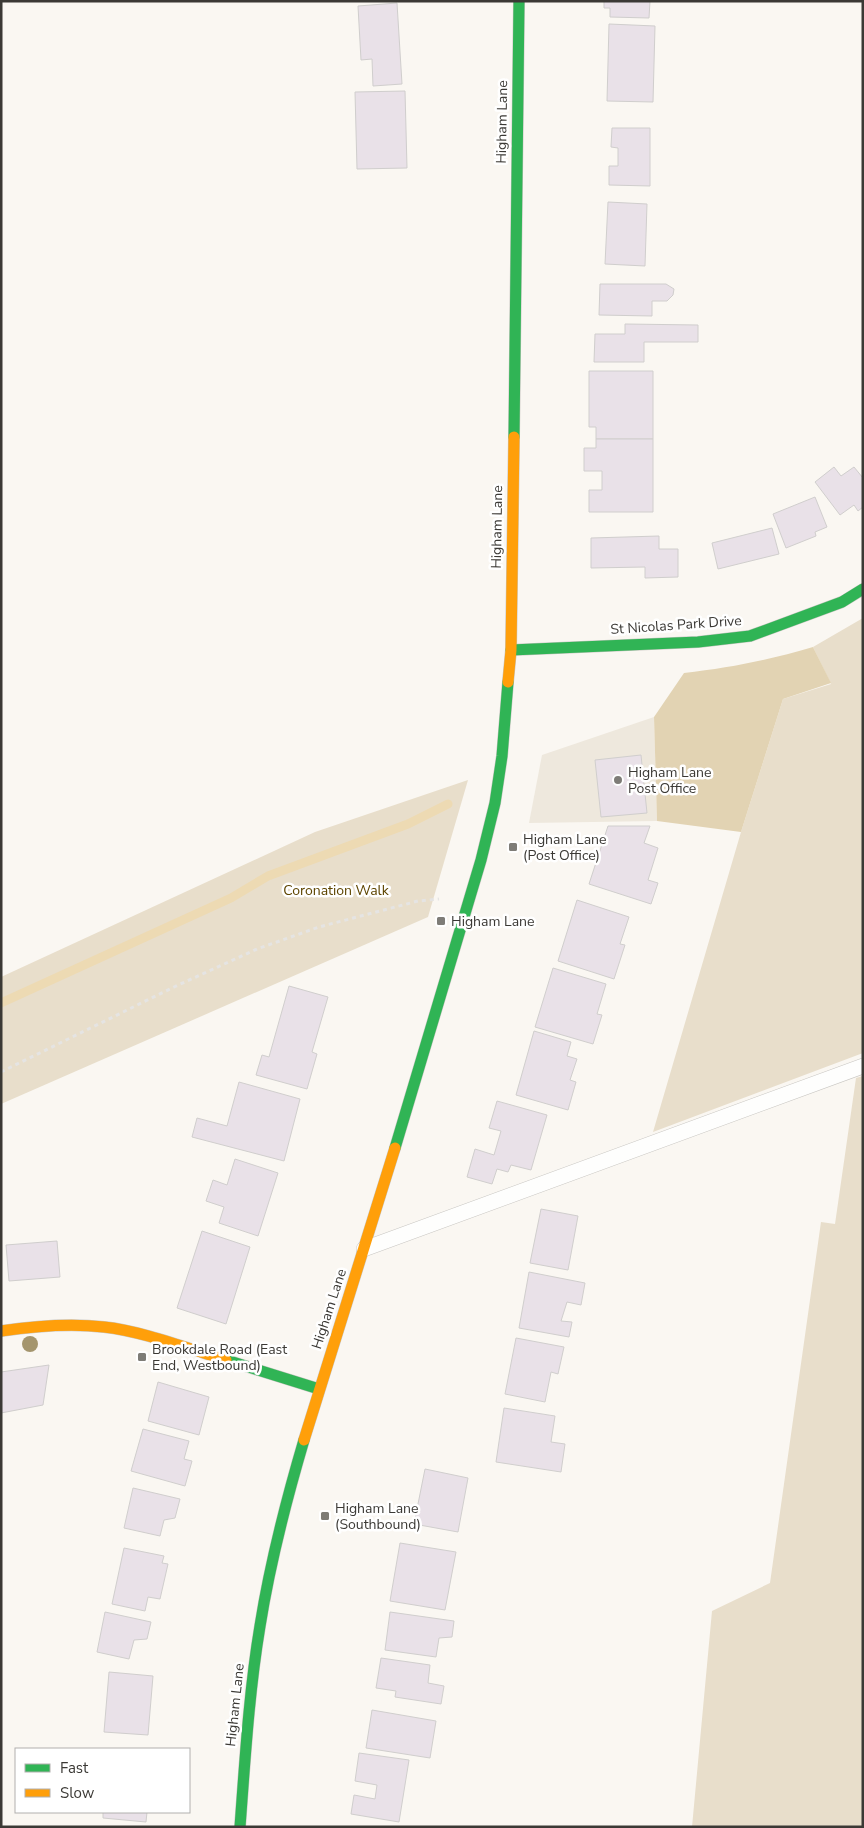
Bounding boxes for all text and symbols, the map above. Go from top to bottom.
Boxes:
street label: Higham Lane [492,80,512,164]
street label: Higham Lane [487,485,507,569]
street label: St Nicolas Park Drive [610,611,742,639]
place label: Higham Lane Post Office [628,763,711,798]
marker: Higham Lane Post Office [612,774,624,786]
place label: Higham Lane (Post Office) [523,830,606,865]
marker: Higham Lane (Post Office) [507,841,519,853]
park label: Coronation Walk [283,881,390,900]
place label: Higham Lane [451,912,534,931]
marker: Higham Lane [435,915,447,927]
street label: Higham Lane [307,1266,351,1352]
place label: Brookdale Road (East End, Westbound) [152,1340,287,1375]
marker: Brookdale Road (East End, Westbound) [136,1351,148,1363]
place label: Higham Lane (Southbound) [335,1499,421,1534]
marker: Higham Lane (Southbound) [319,1510,331,1522]
street label: Higham Lane [221,1662,249,1748]
legend [15,1748,190,1813]
text: Fast [60,1758,89,1778]
text: Slow [60,1783,95,1803]

